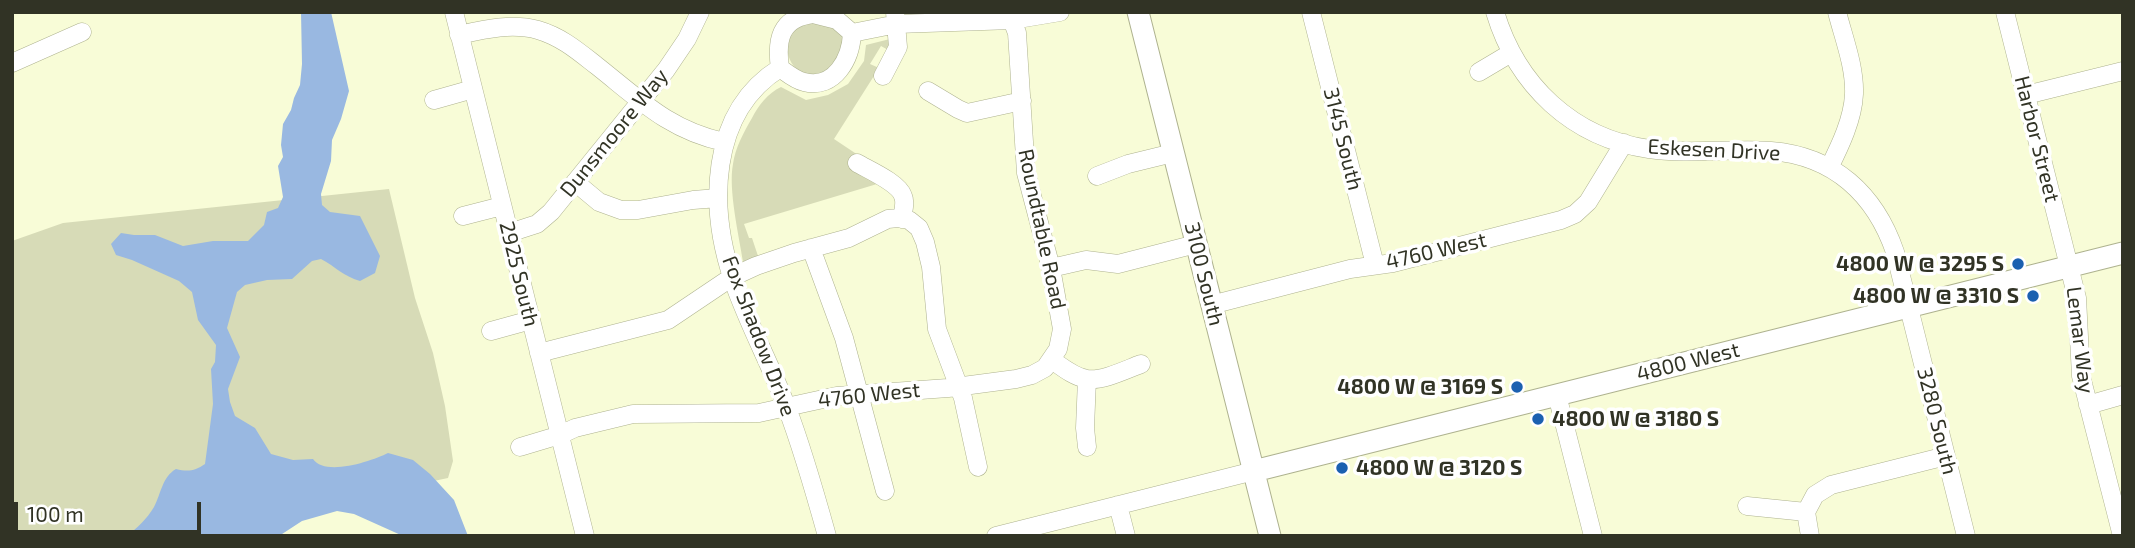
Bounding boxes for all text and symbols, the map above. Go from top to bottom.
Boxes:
street label: Dunsmoore Way [555,64,673,202]
street label: Harbor Street [2009,73,2065,205]
street label: 3145 South [1318,85,1368,193]
street label: Eskesen Drive [1647,134,1781,166]
street label: Roundtable Road [1013,147,1071,311]
street label: 2925 South [494,219,544,329]
street label: 3100 South [1179,220,1229,328]
street label: 4760 West [1383,227,1489,275]
place label: 4800 W @ 3295 S [1836,251,2004,277]
street label: Fox Shadow Drive [717,252,801,420]
marker: 4800 W @ 3295 S [2010,256,2026,272]
place label: 4800 W @ 3310 S [1853,283,2019,309]
street label: Lemar Way [2061,285,2099,395]
marker: 4800 W @ 3310 S [2025,288,2041,304]
street label: 4800 West [1634,337,1742,387]
street label: 3280 South [1912,365,1962,477]
place label: 4800 W @ 3169 S [1337,374,1503,400]
street label: 4760 West [817,377,921,413]
marker: 4800 W @ 3169 S [1509,379,1525,395]
place label: 4800 W @ 3180 S [1552,406,1719,432]
marker: 4800 W @ 3180 S [1530,411,1546,427]
place label: 4800 W @ 3120 S [1356,455,1522,481]
marker: 4800 W @ 3120 S [1334,460,1350,476]
scale bar [18,489,205,532]
text: 100 m [27,501,84,526]

